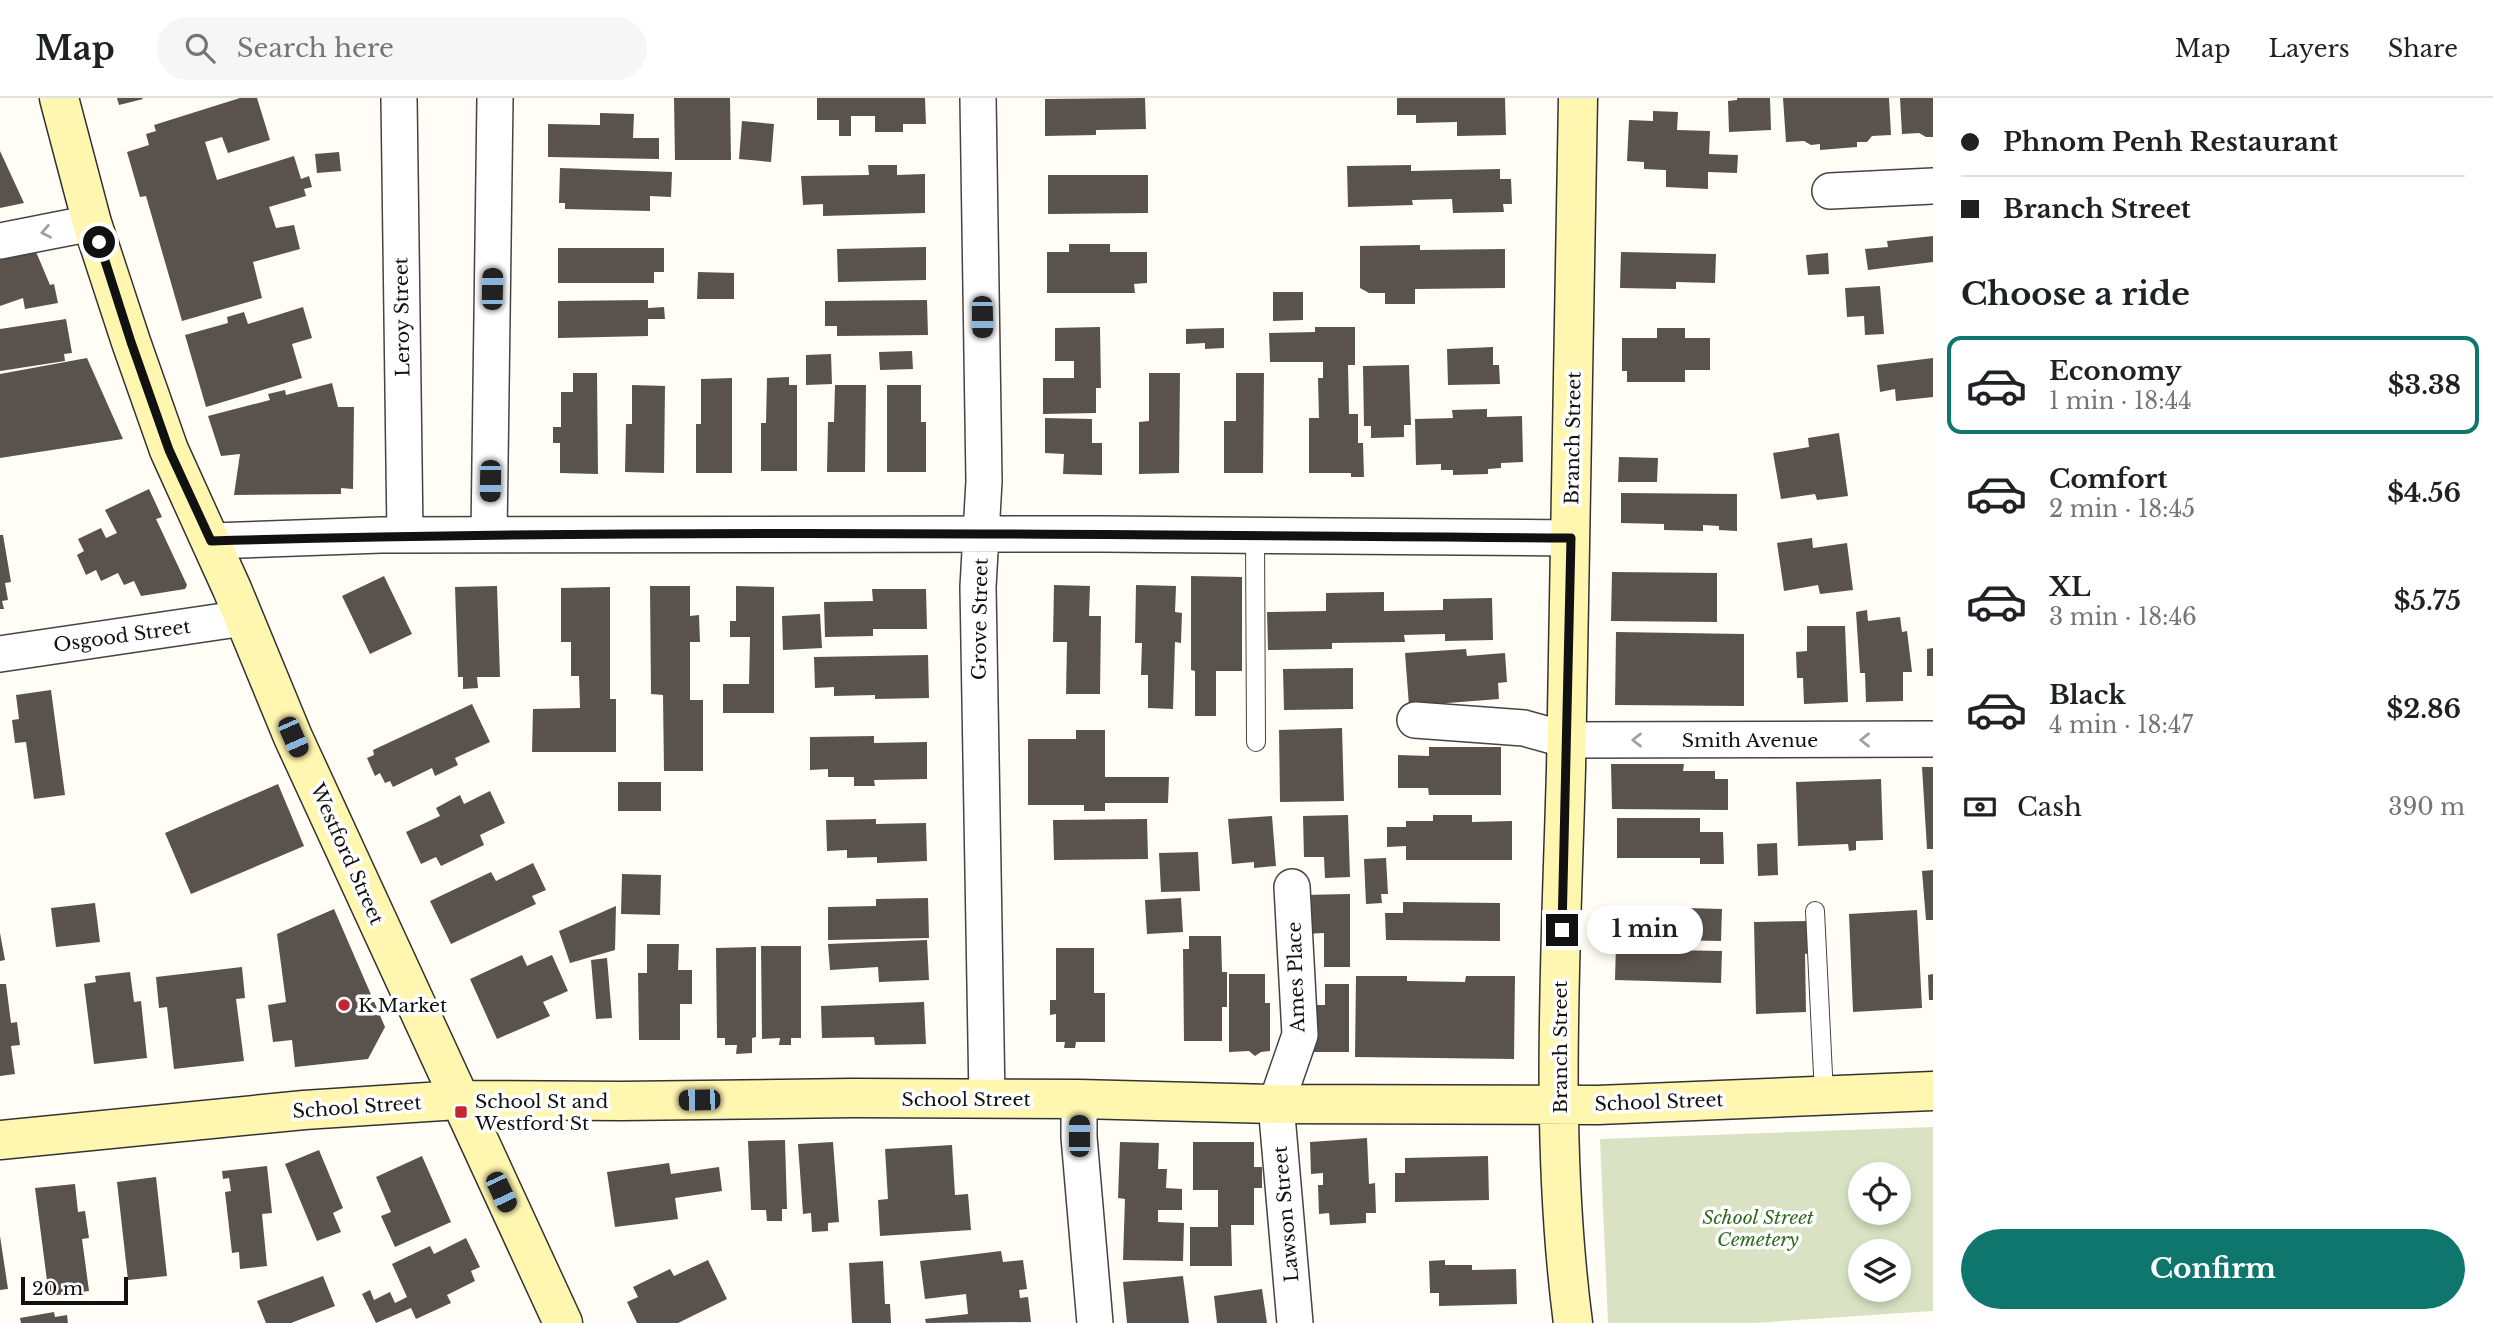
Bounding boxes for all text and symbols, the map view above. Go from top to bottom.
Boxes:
search box [157,17,647,80]
text: Map [35,28,115,69]
icon: search [181,29,219,67]
text: Search here [237,32,394,64]
text: Map [2175,34,2231,63]
text: Layers [2269,34,2350,63]
text: Share [2388,34,2458,63]
text: Phnom Penh Restaurant [2003,126,2338,158]
text: Branch Street [2003,193,2191,225]
one-way arrow [40,224,52,239]
route start [83,226,115,258]
street label: Leroy Street [389,256,415,377]
car [482,268,503,310]
text: Choose a ride [1961,274,2190,314]
car [972,296,993,338]
icon: car [1965,354,2028,417]
text: Economy [2049,355,2182,387]
text: $3.38 [2388,369,2461,401]
street label: Branch Street [1560,370,1586,505]
text: 1 min · 18:44 [2049,387,2192,415]
car [480,460,501,502]
icon: car [1965,462,2028,525]
text: Comfort [2049,463,2167,495]
text: $4.56 [2387,477,2461,509]
text: 2 min · 18:45 [2049,495,2195,523]
street label: Grove Street [967,557,993,680]
icon: car [1965,570,2028,633]
text: XL [2049,571,2091,603]
text: $5.75 [2394,585,2461,617]
text: 3 min · 18:46 [2049,603,2197,631]
street label: Osgood Street [52,615,193,657]
icon: car [1965,678,2028,741]
text: Black [2049,679,2126,711]
text: $2.86 [2387,693,2461,725]
text: 4 min · 18:47 [2049,711,2193,739]
car [275,714,312,760]
street label: Smith Avenue [1682,729,1818,752]
one-way arrow [1632,732,1642,748]
one-way arrow [1859,732,1870,748]
street label: Westford Street [305,779,389,929]
icon: cash [1961,788,1999,826]
text: Cash [2017,791,2082,823]
text: 390 m [2388,793,2465,821]
callout: 1 min [1586,906,1702,954]
route end [1546,914,1578,946]
text: 1 min [1612,915,1678,943]
street label: Ames Place [1283,921,1309,1034]
street label: Branch Street [1549,980,1572,1114]
place label: K Market [358,994,448,1017]
marker: K Market [336,997,352,1013]
street label: School Street [901,1088,1031,1111]
street label: School Street [1594,1088,1725,1116]
car [678,1089,721,1111]
place label: School St and Westford St [474,1090,608,1135]
street label: School Street [292,1091,423,1123]
marker: School St and Westford St [453,1104,469,1120]
car [1069,1115,1090,1157]
street label: Lawson Street [1269,1144,1303,1283]
map controls [1848,1162,1911,1302]
button: locate [1848,1162,1911,1225]
car [483,1169,520,1215]
park label: School Street Cemetery [1702,1206,1814,1251]
button: Confirm [1961,1229,2465,1309]
button: layers [1848,1239,1911,1302]
scale bar [21,1274,128,1306]
text: 20 m [32,1277,83,1300]

